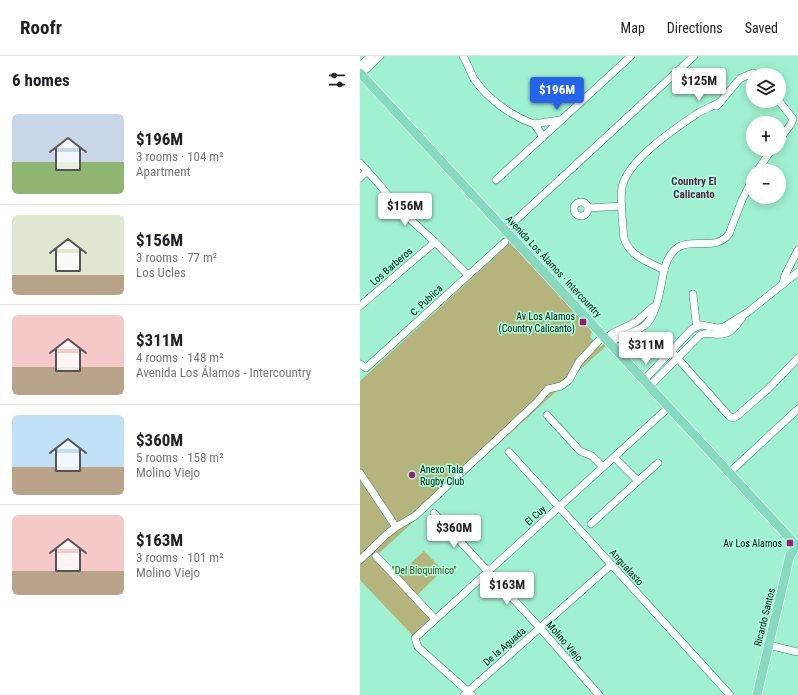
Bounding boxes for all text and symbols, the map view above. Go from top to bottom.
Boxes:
text: Roofr [20,16,62,39]
text: Map [621,20,645,36]
text: Directions [667,20,723,36]
text: Saved [745,20,778,36]
pin: $125M [671,68,727,102]
map controls [746,68,786,204]
button: layers [746,68,786,108]
icon: filters [326,69,348,91]
text: 6 homes [12,70,70,90]
text: $125M [681,73,717,88]
pin: $196M [529,77,585,111]
text: $196M [539,82,575,97]
button: + [746,116,786,156]
text: $196M [136,129,183,149]
icon: home [44,130,92,178]
text: 3 rooms · 104 m² [136,149,223,164]
text: Apartment [136,164,190,179]
button: − [746,164,786,204]
district label: Country El Calicanto [671,175,717,201]
pin: $156M [377,193,433,227]
text: $156M [387,198,423,213]
street label: Avenida Los Álamos - Intercountry [504,213,604,319]
text: $156M [136,230,183,250]
icon: home [44,231,92,279]
street label: Los Barberos [368,245,415,288]
text: 3 rooms · 77 m² [136,250,217,265]
text: Los Ucles [136,265,186,280]
street label: C. Publica [408,283,445,318]
place label: Av Los Alamos (Country Calicanto) [499,311,575,335]
marker: Av Los Alamos (Country Calicanto) [578,317,588,327]
text: $311M [136,330,183,350]
icon: home [44,331,92,379]
pin: $311M [618,332,674,366]
text: $311M [628,337,664,352]
text: 4 rooms · 148 m² [136,350,223,365]
text: Avenida Los Álamos - Intercountry [136,365,311,380]
text: $360M [136,430,183,450]
icon: home [44,431,92,479]
text: 5 rooms · 158 m² [136,450,223,465]
place label: Anexo Tala Rugby Club [420,464,464,487]
text: Molino Viejo [136,465,200,480]
marker: Anexo Tala Rugby Club [407,470,417,480]
street label: El Cuy [523,503,548,528]
pin: $360M [426,515,482,549]
text: $360M [436,520,472,535]
text: $163M [136,530,183,550]
icon: home [44,531,92,579]
place label: Av Los Alamos [723,538,782,549]
marker: Av Los Alamos [785,538,795,548]
street label: Angualasto [608,547,646,588]
text: 3 rooms · 101 m² [136,550,223,565]
text: Molino Viejo [136,565,200,580]
park label: "Del Bioquímico" [391,565,457,576]
pin: $163M [479,572,535,606]
text: $163M [489,577,525,592]
street label: Ricardo Santos [752,587,777,647]
street label: Molino Viejo [544,619,585,663]
street label: De la Aguada [481,625,528,668]

